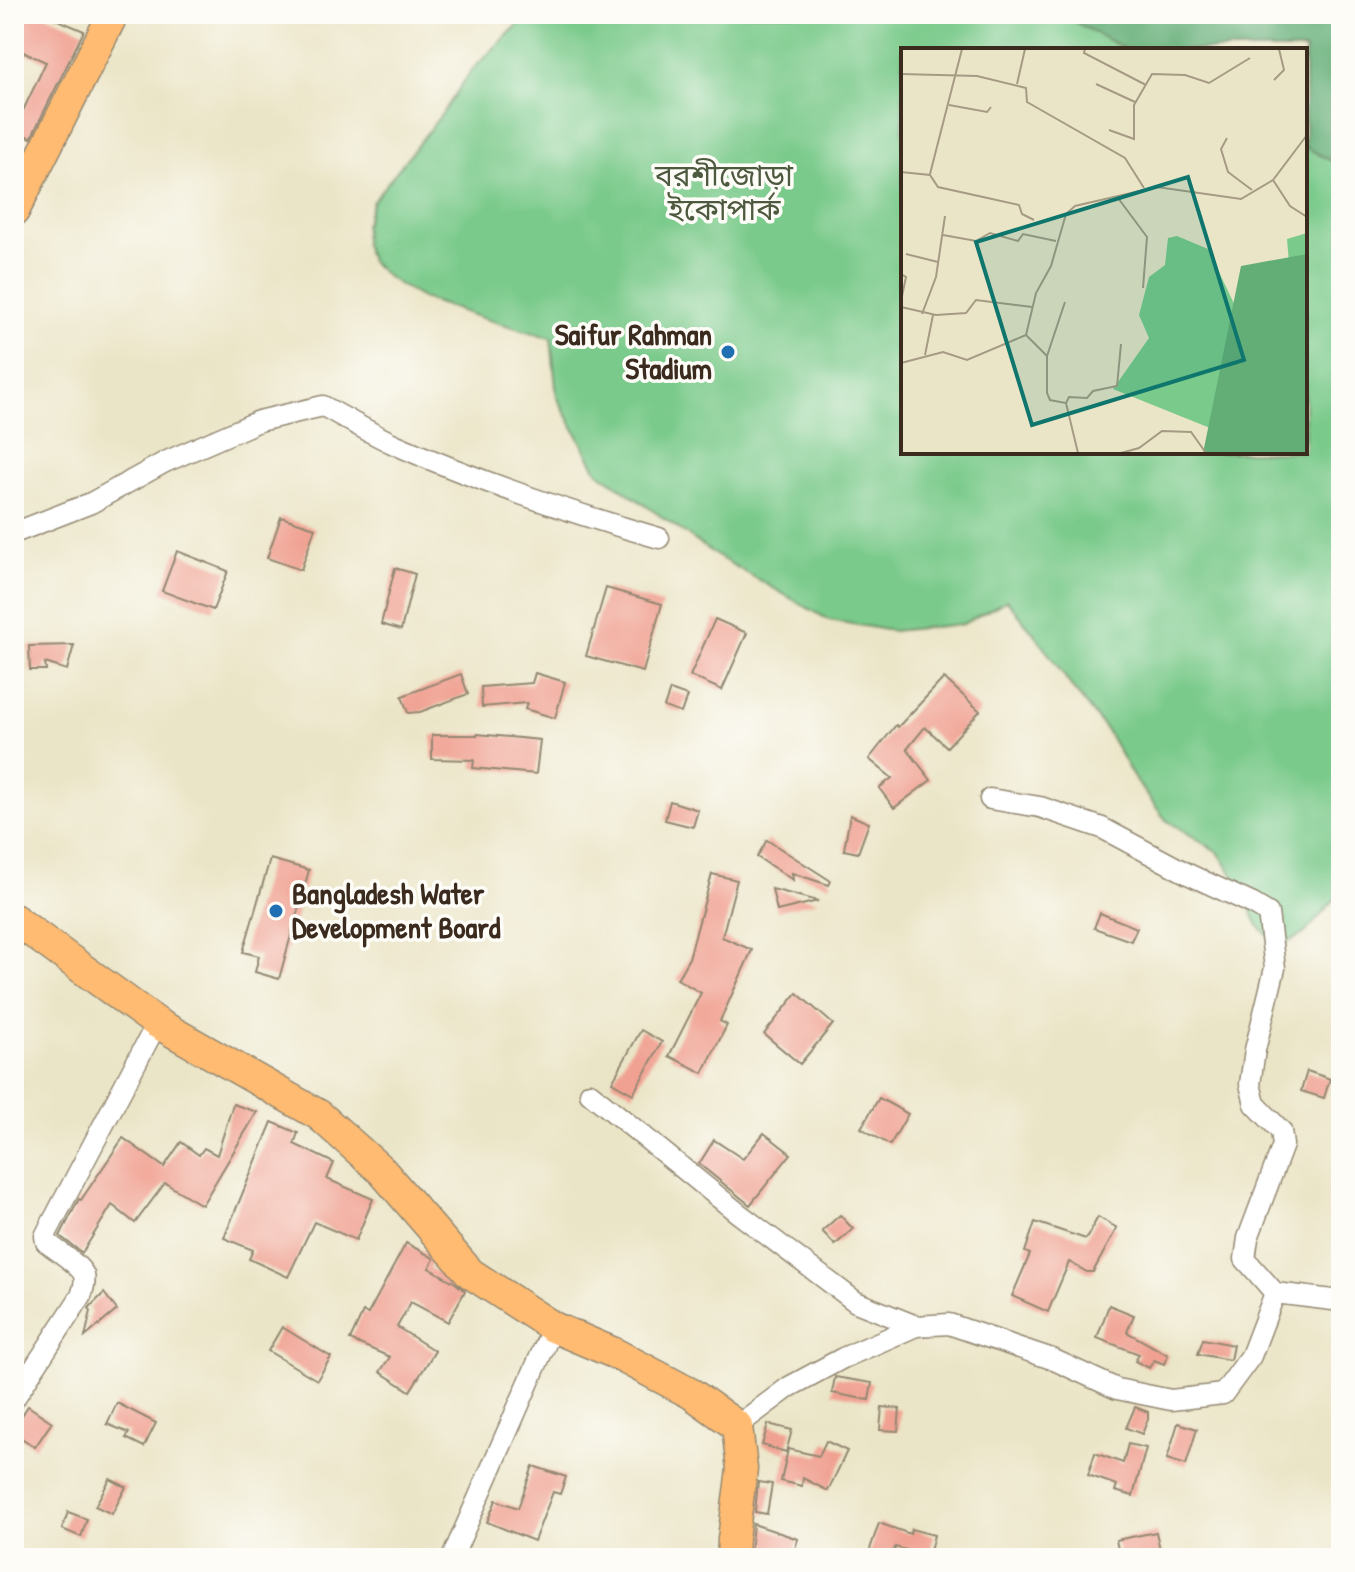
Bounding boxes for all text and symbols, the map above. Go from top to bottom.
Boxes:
inset map [901,48,1307,454]
park label: বরশীজোড়া ইকোপার্ক [654,155,794,229]
place label: Saifur Rahman Stadium [555,314,712,388]
marker: Saifur Rahman Stadium [719,343,737,361]
place label: Bangladesh Water Development Board [292,873,501,948]
marker: Bangladesh Water Development Board [267,902,285,920]

